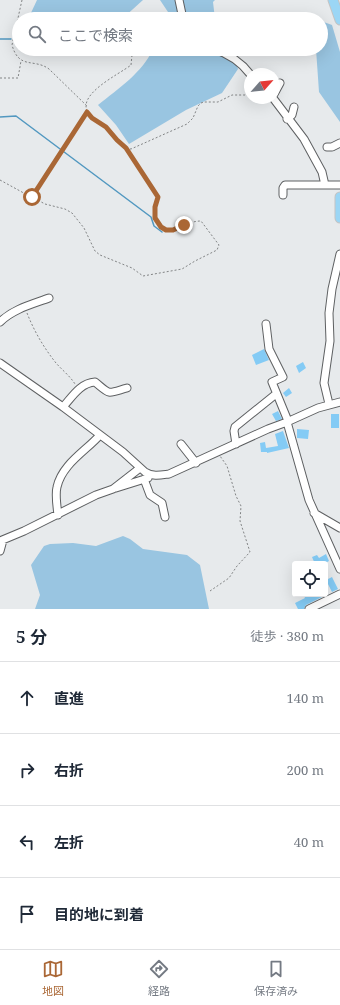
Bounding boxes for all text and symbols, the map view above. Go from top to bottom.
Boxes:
search box [12,12,328,56]
icon: search [26,23,48,45]
text: ここで検索 [58,25,133,45]
north arrow [244,68,280,104]
route start [23,188,41,206]
route end [175,216,193,234]
map controls [292,561,328,597]
button: locate [292,561,328,597]
text: 5 分 [16,625,47,648]
text: 徒歩 · 380 m [251,627,324,645]
icon: ahead [16,687,38,709]
text: 直進 [54,688,84,708]
text: 140 m [287,689,324,707]
icon: right [16,759,38,781]
text: 右折 [54,760,84,780]
text: 200 m [287,761,324,779]
icon: left [16,831,38,853]
text: 左折 [54,832,84,852]
text: 40 m [294,833,324,851]
icon: arrive [16,903,38,925]
text: 目的地に到着 [54,904,144,924]
tab: 地図 [42,958,64,998]
tab: 経路 [148,958,170,998]
tab: 保存済み [254,958,298,998]

